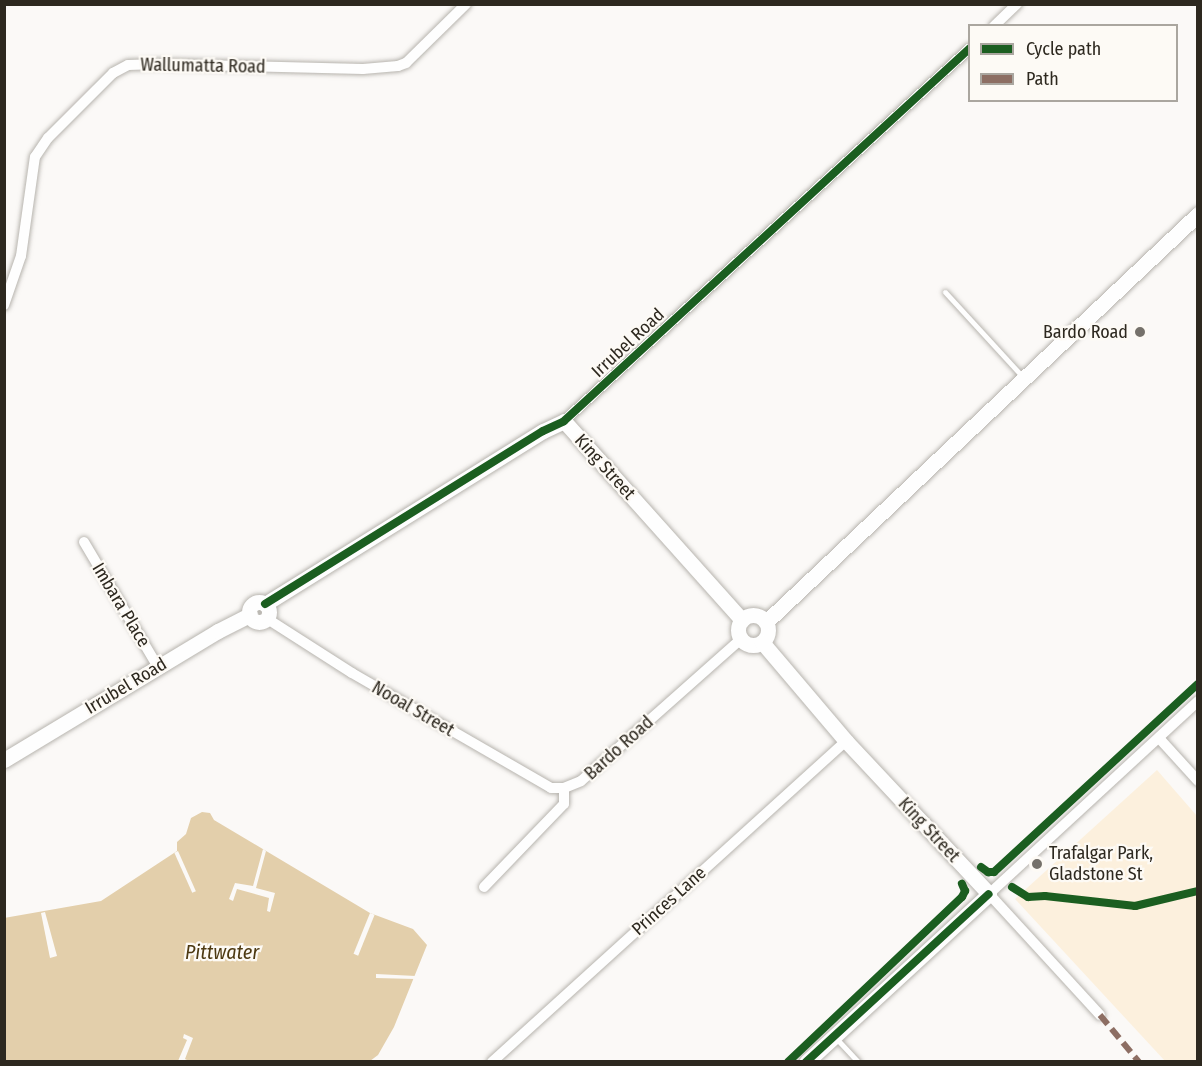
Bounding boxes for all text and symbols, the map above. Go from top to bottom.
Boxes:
legend [968,24,1178,102]
text: Cycle path [1026,38,1101,60]
street label: Wallumatta Road [140,54,266,78]
text: Path [1026,68,1059,90]
street label: Irrubel Road [587,304,669,382]
place label: Bardo Road [1043,321,1128,343]
marker: Bardo Road [1133,325,1147,339]
street label: King Street [570,430,640,504]
street label: Imbara Place [87,559,155,651]
street label: Irrubel Road [81,653,171,719]
street label: Nooal Street [368,677,458,741]
street label: Bardo Road [580,712,658,784]
street label: King Street [894,793,964,867]
place label: Trafalgar Park, Gladstone St [1049,843,1153,886]
marker: Trafalgar Park, Gladstone St [1030,857,1044,871]
street label: Princes Lane [627,862,711,940]
water label: Pittwater [185,940,259,964]

